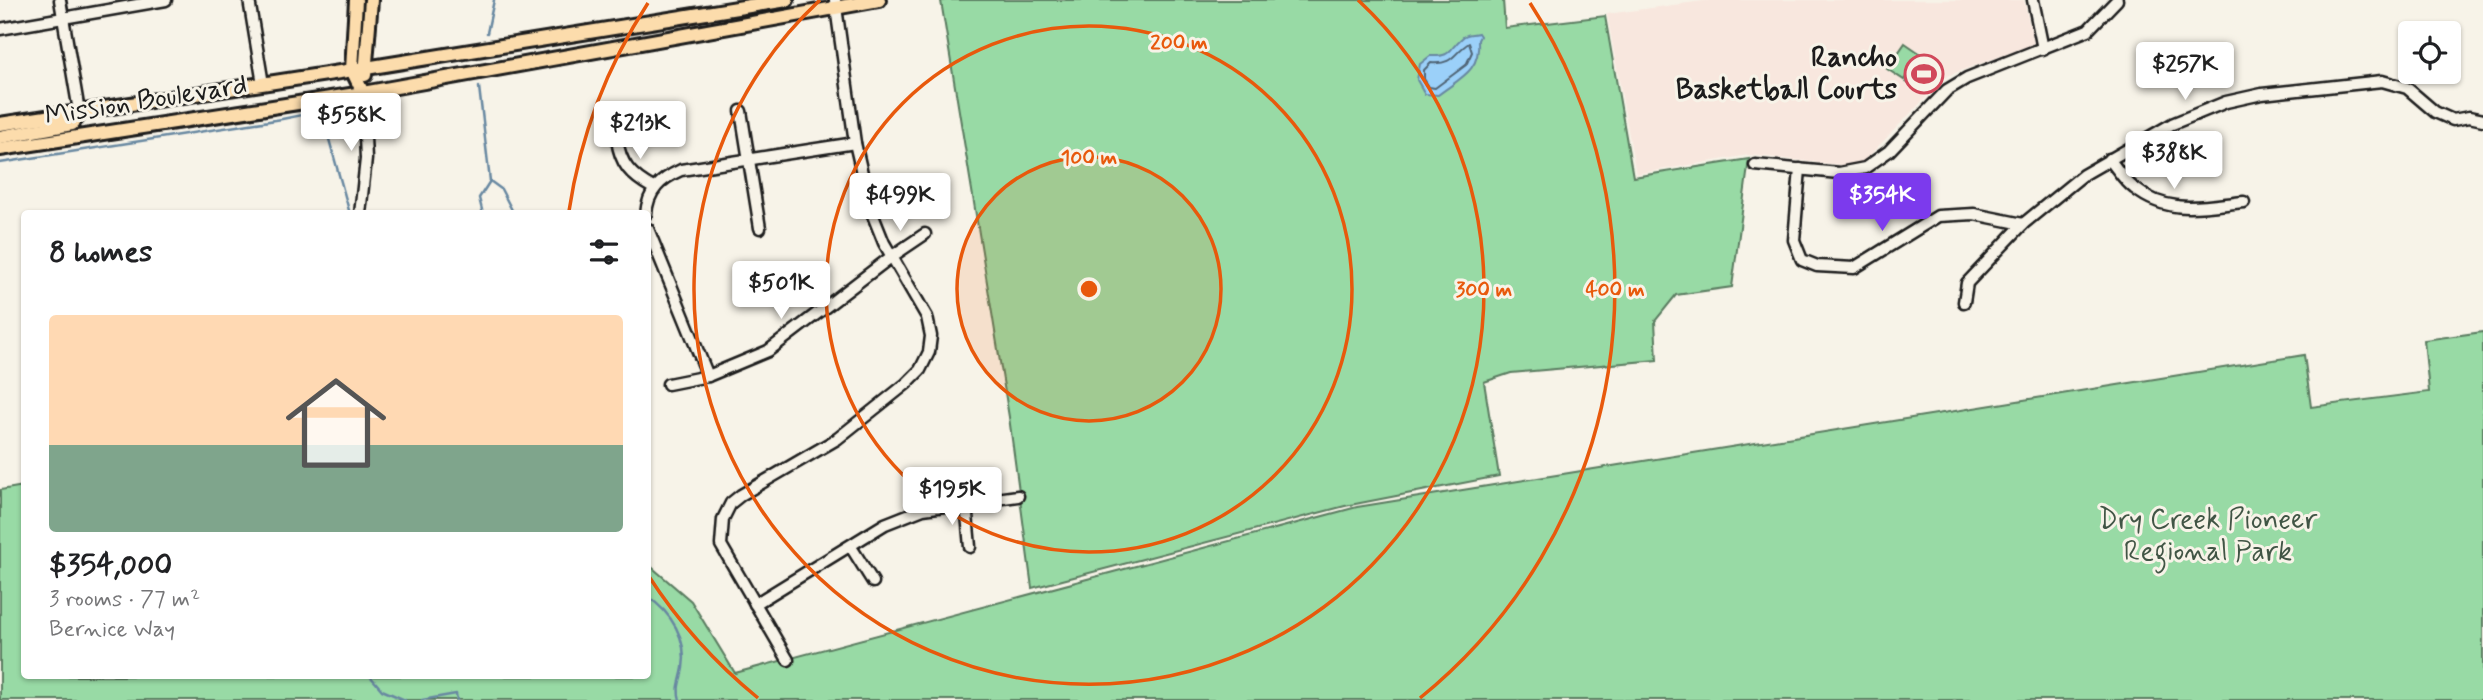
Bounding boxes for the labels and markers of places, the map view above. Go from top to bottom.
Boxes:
place label: Rancho Basketball Courts [1676,40,1897,109]
pin: $257K [2136,42,2234,102]
sports icon: Rancho Basketball Courts [1903,53,1945,95]
pin: $558K [302,94,400,153]
pin: $213K [591,102,689,161]
pin: $388K [2125,132,2223,191]
pin: $499K [851,174,949,233]
pin: $354K [1833,174,1931,233]
pin: $501K [732,262,830,321]
centre of rings [1077,277,1101,301]
pin: $195K [903,468,1001,527]

